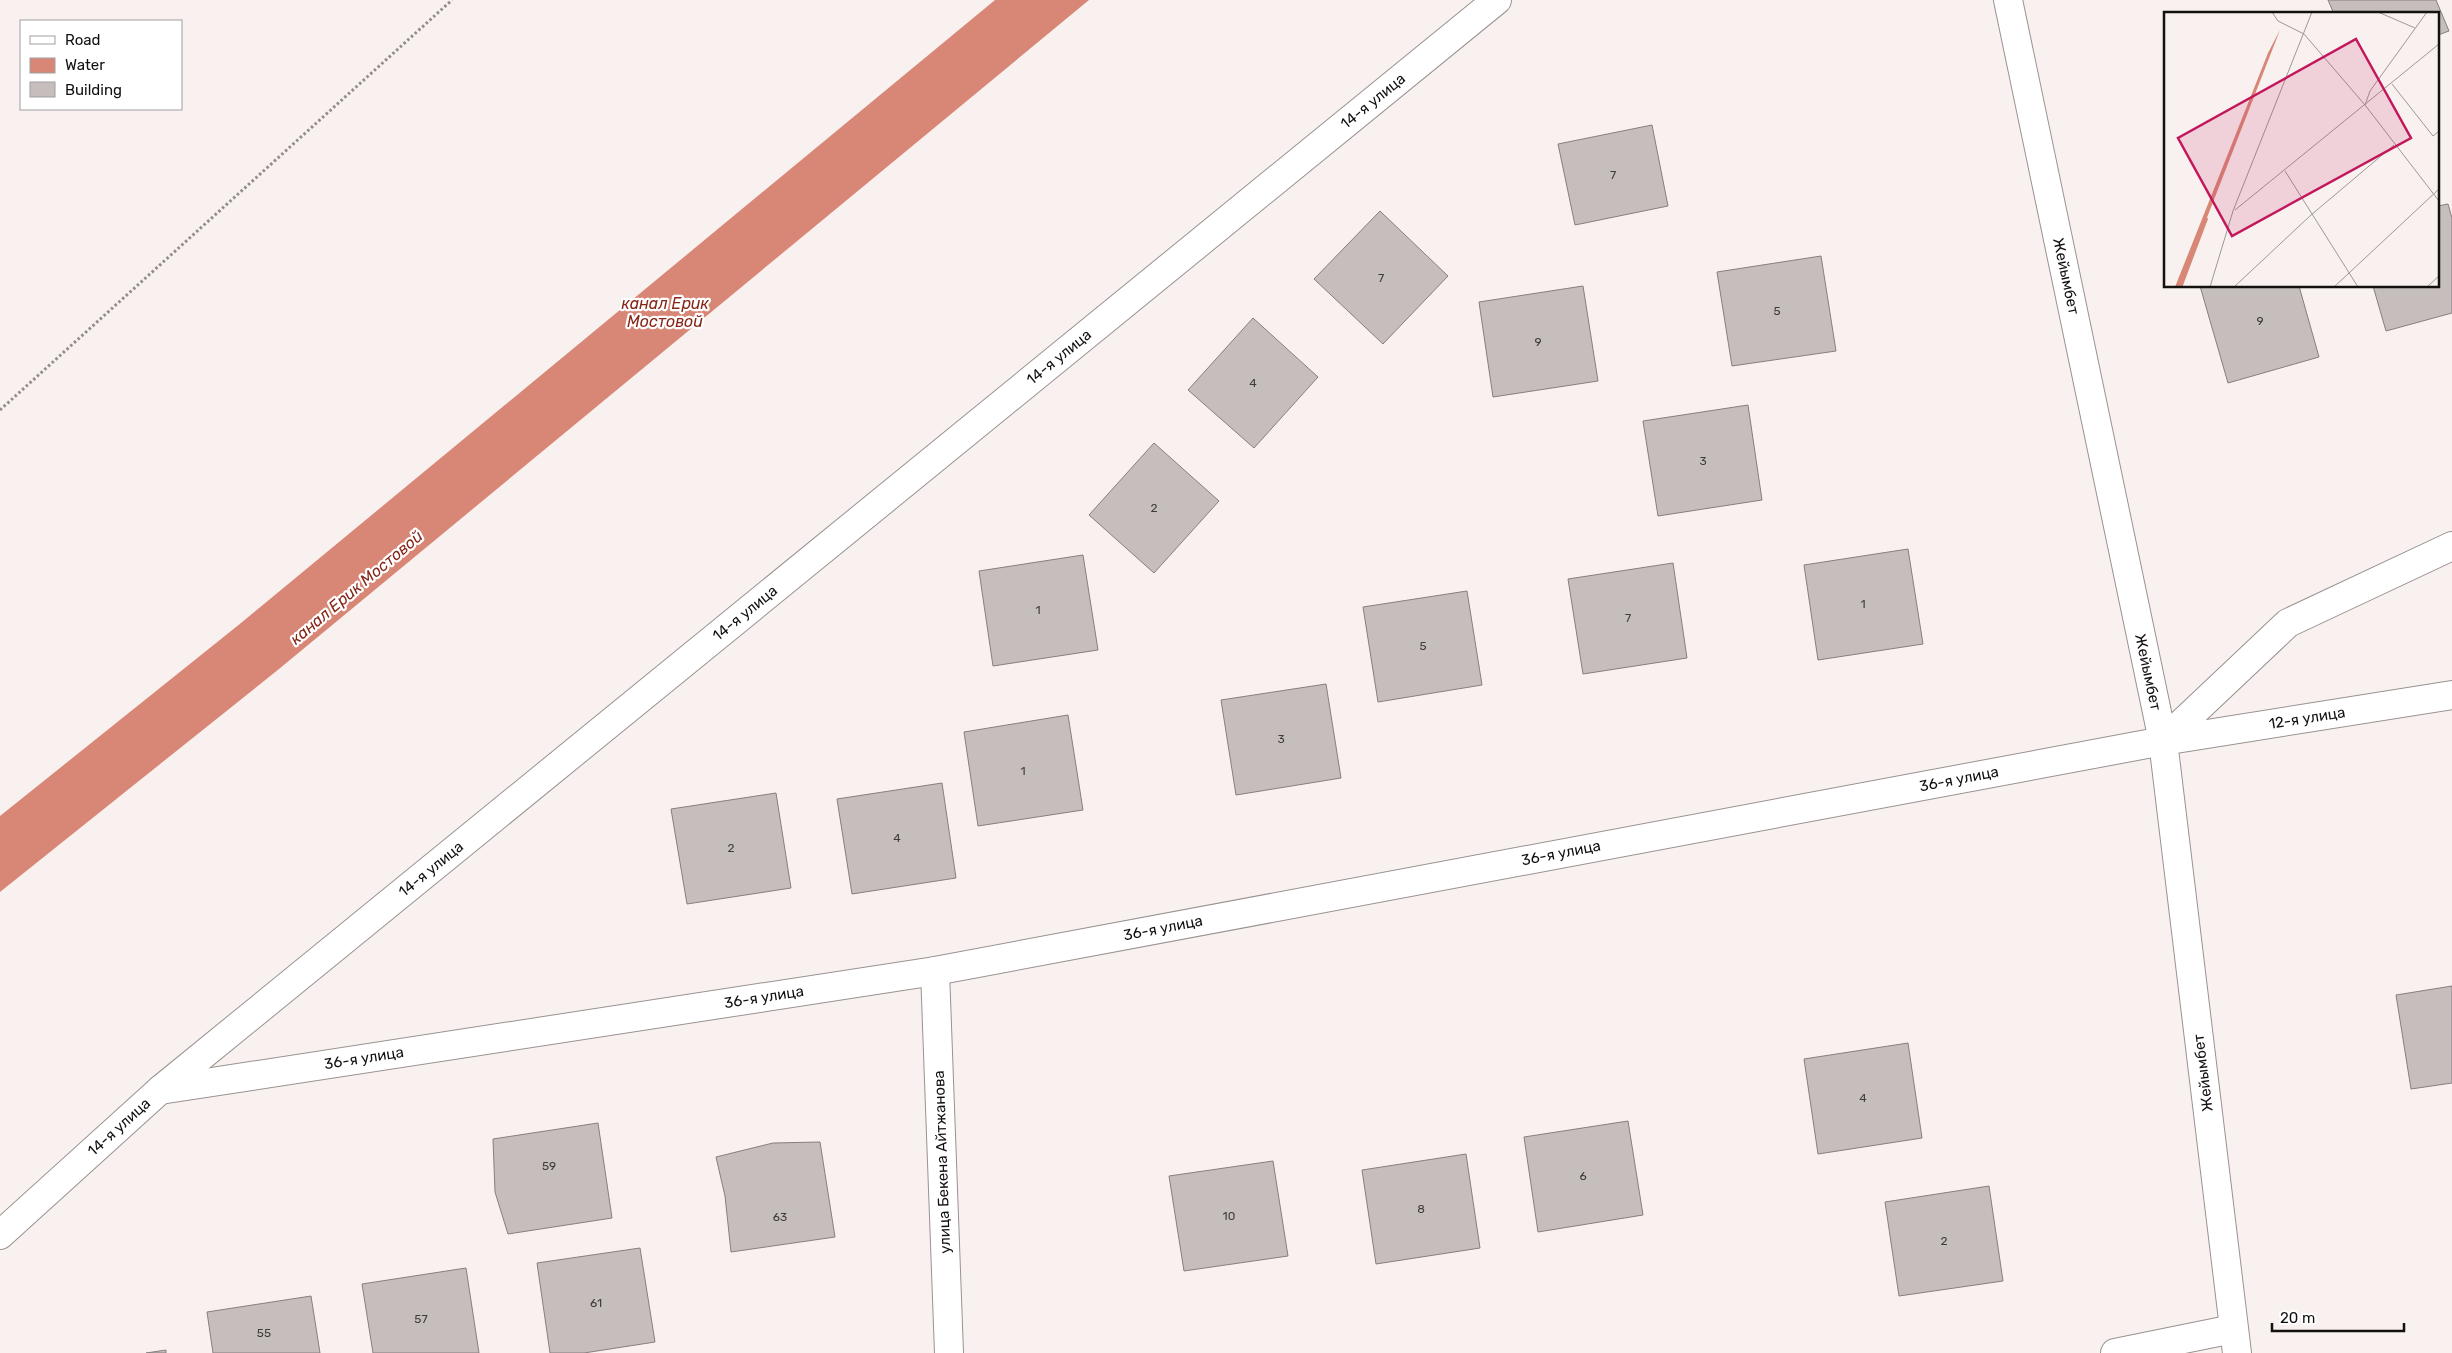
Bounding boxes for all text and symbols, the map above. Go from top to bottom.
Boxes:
inset map [2164,12,2440,288]
legend [20,20,182,110]
text: Road [65,31,101,49]
text: Water [65,56,105,74]
street label: 14-я улица [1337,69,1409,133]
text: Building [65,81,122,99]
house number: 7 [1610,168,1616,182]
street label: Жейымбет [2049,236,2083,316]
house number: 7 [1378,271,1384,285]
water label: канал Ерик Мостовой [621,294,709,331]
house number: 5 [1773,304,1781,318]
house number: 9 [2256,314,2264,328]
street label: 14-я улица [1023,325,1095,389]
house number: 9 [1534,335,1542,349]
house number: 4 [1249,376,1257,390]
house number: 3 [1699,454,1707,468]
house number: 2 [1150,501,1158,515]
water label: канал Ерик Мостовой [286,526,427,648]
street label: 14-я улица [709,581,781,645]
house number: 1 [1860,597,1866,611]
house number: 1 [1035,603,1041,617]
house number: 7 [1625,611,1631,625]
street label: Жейымбет [2131,632,2165,712]
house number: 5 [1419,639,1427,653]
street label: 12-я улица [2268,703,2346,733]
house number: 3 [1277,732,1285,746]
street label: 36-я улица [1918,763,2000,795]
house number: 1 [1020,764,1026,778]
house number: 4 [893,831,901,845]
street label: 14-я улица [395,837,467,901]
street label: 36-я улица [1520,837,1602,869]
house number: 2 [727,841,735,855]
street label: 36-я улица [1122,912,1204,944]
street label: 36-я улица [723,982,805,1012]
street label: Жейымбет [2189,1033,2217,1113]
street label: 36-я улица [323,1043,405,1073]
street label: улица Бекена Айтжанова [930,1070,954,1254]
house number: 4 [1859,1091,1867,1105]
street label: 14-я улица [84,1094,154,1160]
house number: 59 [542,1159,556,1173]
house number: 6 [1579,1169,1587,1183]
house number: 8 [1417,1202,1425,1216]
house number: 10 [1223,1209,1235,1223]
house number: 63 [773,1210,787,1224]
house number: 2 [1940,1234,1948,1248]
house number: 61 [590,1296,602,1310]
scale bar [2272,1300,2404,1332]
text: 20 m [2280,1309,2315,1327]
house number: 57 [414,1312,428,1326]
house number: 55 [257,1326,271,1340]

